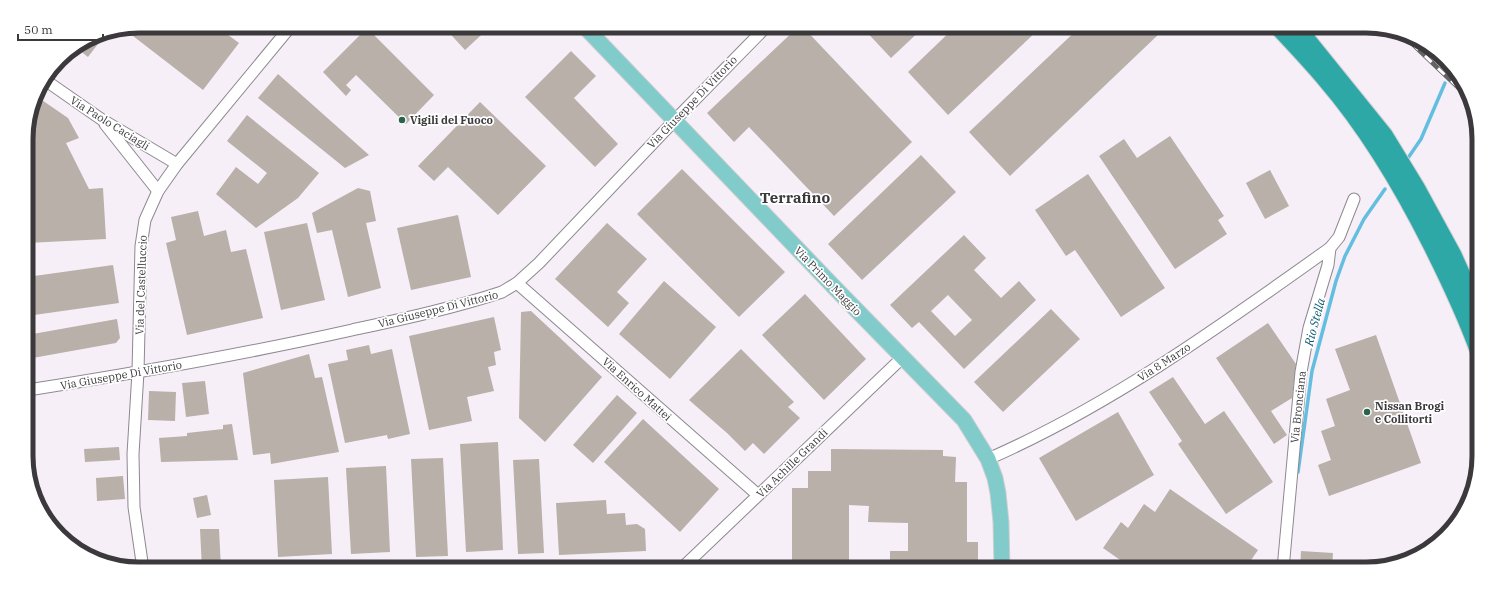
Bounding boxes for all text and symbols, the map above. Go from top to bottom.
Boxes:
scale bar [18,16,103,42]
text: 50 m [24,22,53,37]
street label: Via Giuseppe Di Vittorio [644,53,740,151]
street label: Via Paolo Caciagli [68,93,153,153]
place label: Vigili del Fuoco [410,113,493,127]
marker: Vigili del Fuoco [397,115,407,125]
district label: Terrafino [760,188,830,207]
street label: Via del Castelluccio [132,235,150,335]
street label: Via Primo Maggio [791,244,865,318]
street label: Via Giuseppe Di Vittorio [376,287,500,331]
water label: Rio Stella [1301,296,1328,348]
street label: Via 8 Marzo [1135,340,1193,384]
street label: Via Enrico Mattei [599,354,675,424]
street label: Via Giuseppe Di Vittorio [59,357,183,393]
street label: Via Bronciana [1287,370,1309,444]
place label: Nissan Brogi e Collitorti [1375,399,1445,426]
marker: Nissan Brogi e Collitorti [1362,407,1372,417]
street label: Via Achille Grandi [753,425,831,501]

